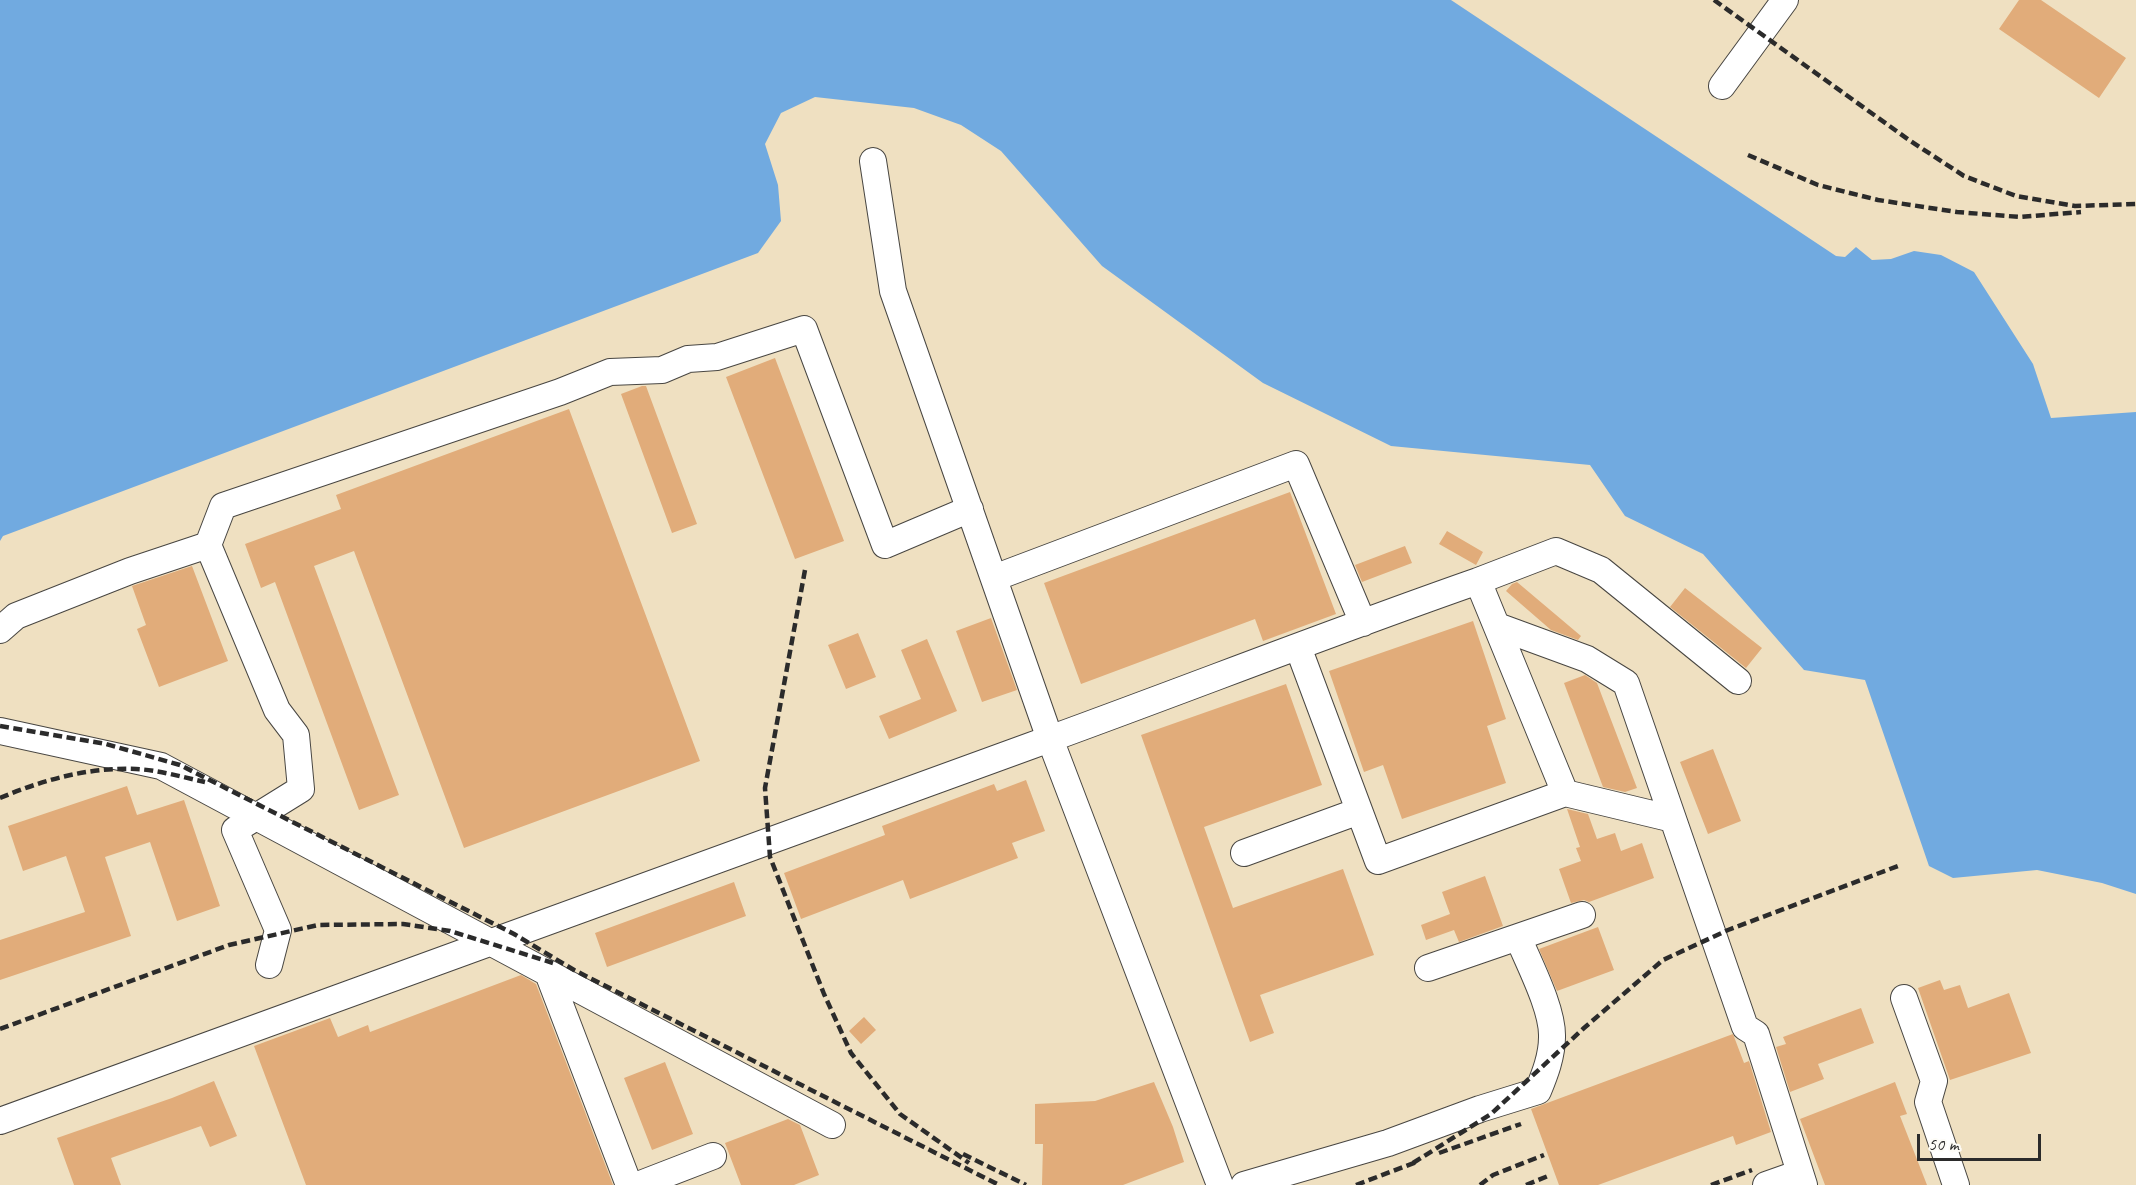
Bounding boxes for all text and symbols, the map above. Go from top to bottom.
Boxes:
scale bar [1920,1122,2044,1160]
text: 50 m [1928,1133,1959,1155]

